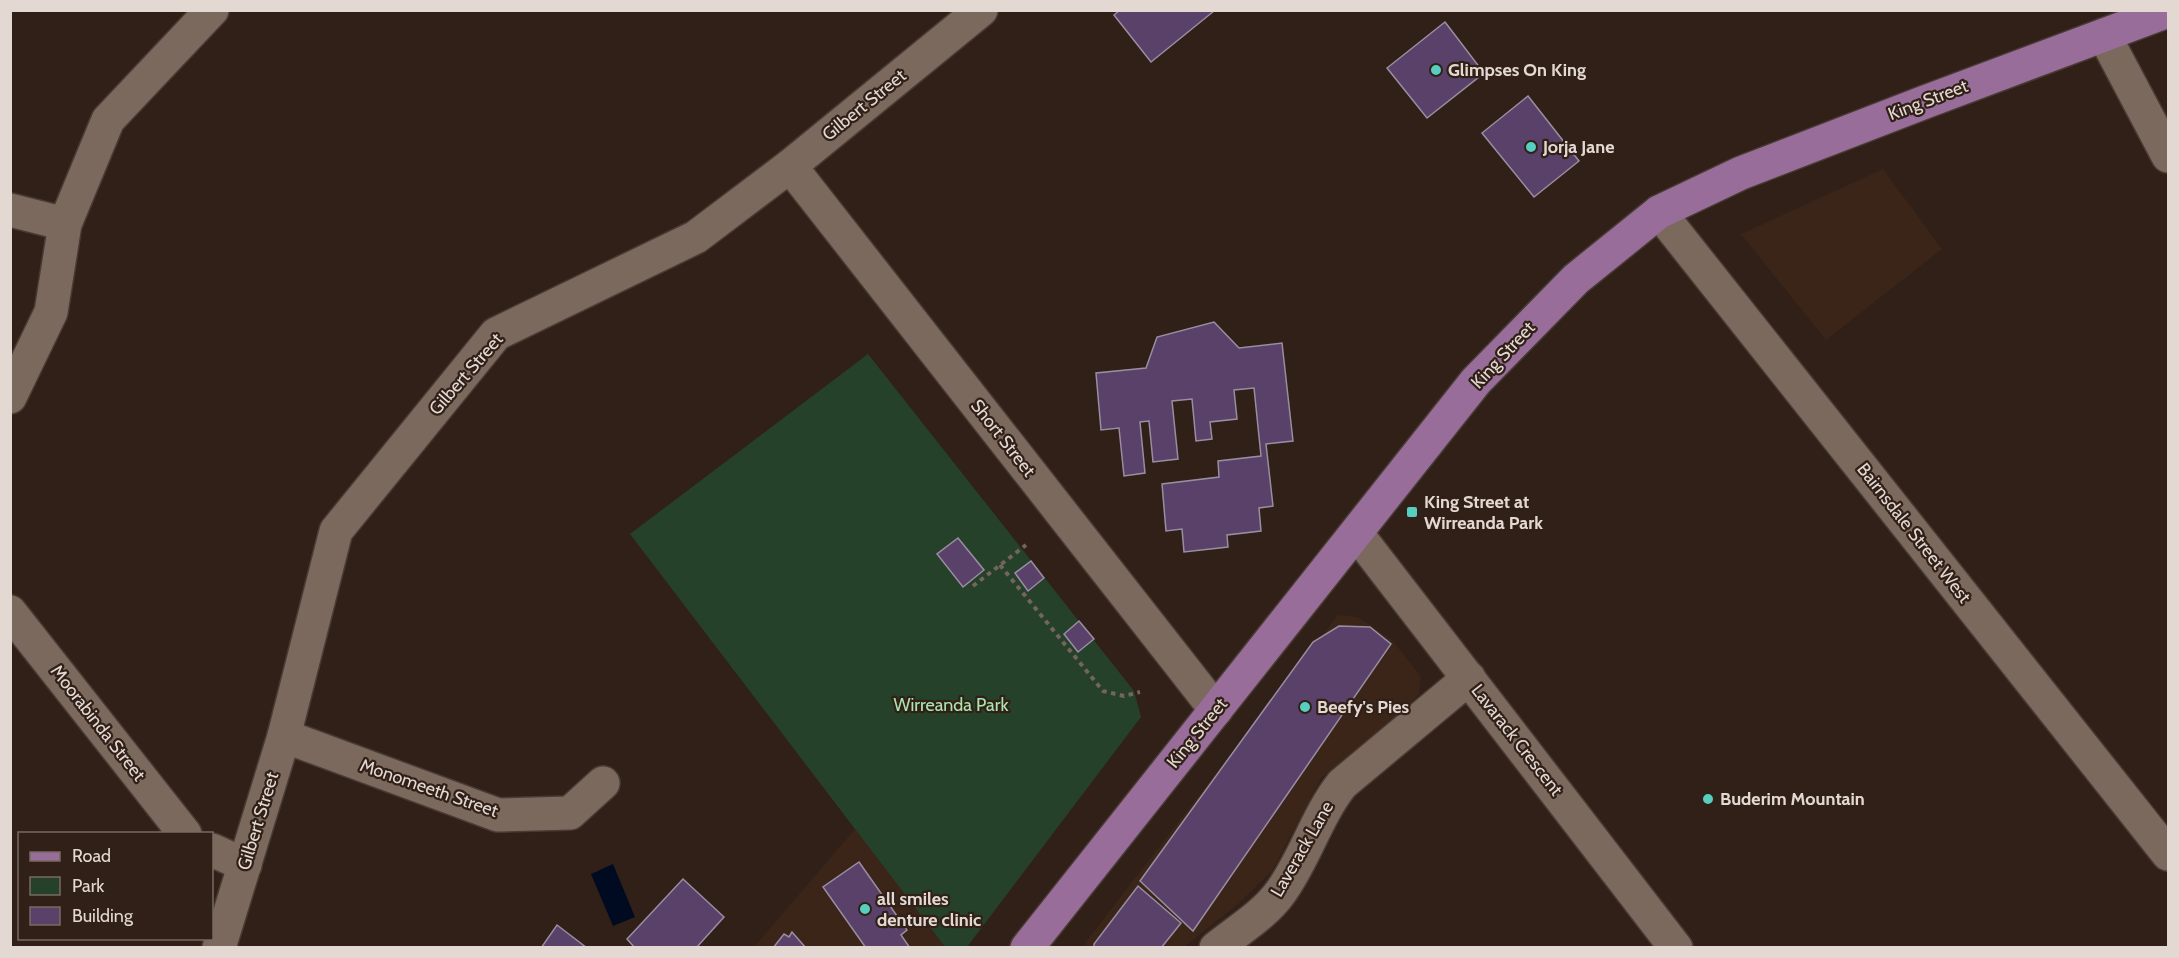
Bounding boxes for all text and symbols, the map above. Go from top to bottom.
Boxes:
place label: Glimpses On King [1448,59,1586,81]
marker: Glimpses On King [1429,63,1443,77]
street label: Gilbert Street [818,65,910,145]
street label: King Street [1885,75,1971,125]
place label: Jorja Jane [1542,136,1614,158]
marker: Jorja Jane [1524,140,1538,154]
street label: King Street [1466,317,1540,393]
street label: Gilbert Street [424,329,508,419]
street label: Short Street [966,395,1040,481]
street label: Bairnsdale Street West [1852,459,1976,607]
place label: King Street at Wirreanda Park [1424,491,1543,534]
marker: King Street at Wirreanda Park [1405,505,1419,519]
street label: Moorabinda Street [46,661,150,785]
street label: Lavarack Crescent [1467,680,1567,800]
park label: Wirreanda Park [894,694,1009,716]
street label: King Street [1162,694,1232,772]
place label: Beefy's Pies [1317,696,1410,718]
marker: Beefy's Pies [1298,700,1312,714]
street label: Monomeeth Street [357,754,501,822]
street label: Gilbert Street [233,769,283,873]
place label: Buderim Mountain [1720,788,1865,810]
marker: Buderim Mountain [1701,792,1715,806]
street label: Laverack Lane [1266,797,1338,901]
legend [18,832,213,940]
text: Road [72,845,111,867]
text: Park [72,875,105,897]
place label: all smiles denture clinic [877,888,981,931]
marker: all smiles denture clinic [858,902,872,916]
text: Building [72,905,134,927]

